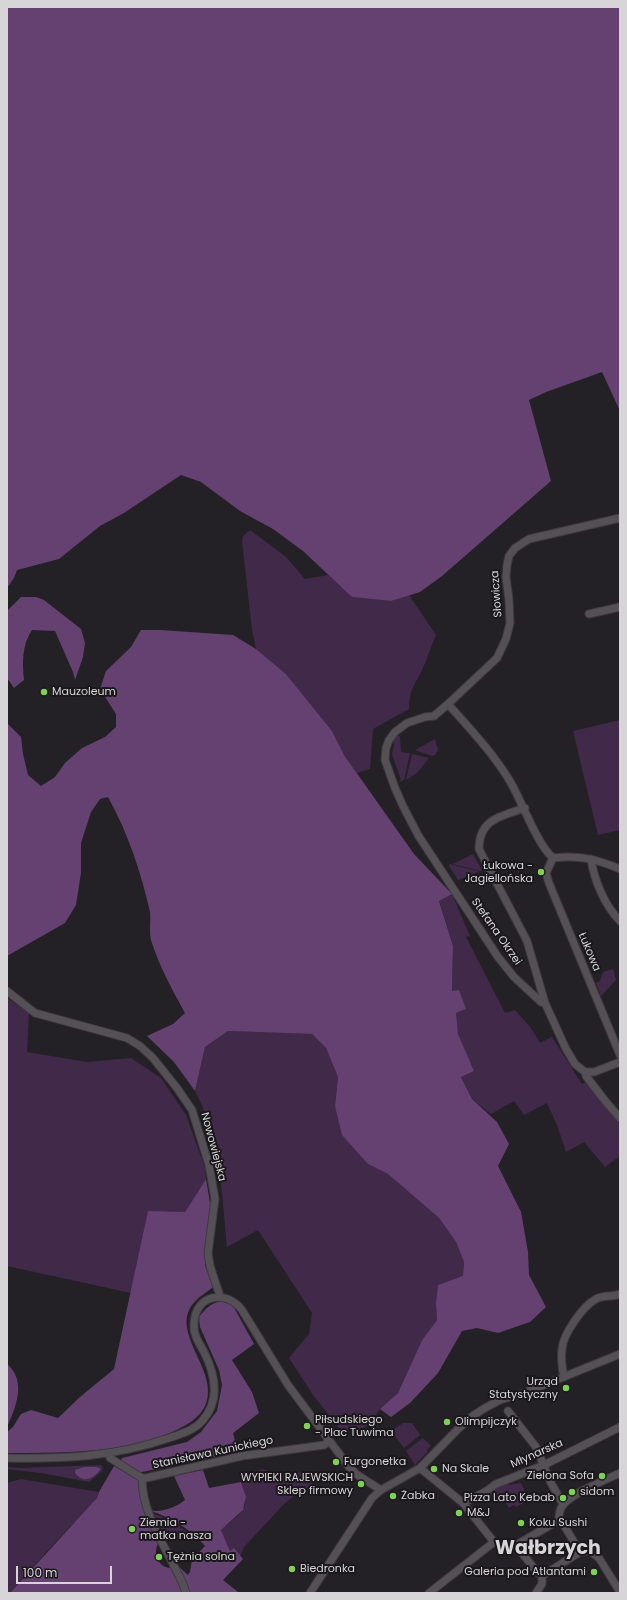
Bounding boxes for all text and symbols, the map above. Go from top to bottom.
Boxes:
street label: Słowicza [489,570,505,618]
place label: Mauzoleum [52,685,116,699]
marker: Mauzoleum [39,687,49,697]
place label: Łukowa - Jagiellońska [464,859,533,885]
marker: Łukowa - Jagiellońska [536,867,546,877]
street label: Stefana Okrzei [468,896,524,968]
street label: Łukowa [575,931,603,973]
street label: Nowowiejska [197,1111,229,1183]
place label: Urząd Statystyczny [489,1375,558,1401]
marker: Urząd Statystyczny [561,1383,571,1393]
place label: Piłsudskiego - Plac Tuwima [315,1413,394,1439]
place label: Olimpijczyk [455,1415,517,1429]
marker: Olimpijczyk [442,1417,452,1427]
marker: Piłsudskiego - Plac Tuwima [302,1421,312,1431]
street label: Stanisława Kunickiego [152,1434,274,1472]
street label: Młynarska [509,1437,565,1471]
place label: Furgonetka [344,1455,406,1469]
marker: Furgonetka [331,1457,341,1467]
place label: Na Skale [442,1462,489,1476]
marker: Na Skale [429,1464,439,1474]
place label: Zielona Sofa [527,1469,594,1483]
place label: WYPIEKI RAJEWSKICH Sklep firmowy [241,1471,353,1497]
marker: Zielona Sofa [597,1471,607,1481]
marker: WYPIEKI RAJEWSKICH Sklep firmowy [356,1479,366,1489]
place label: sidom [580,1485,614,1499]
marker: sidom [567,1487,577,1497]
place label: Żabka [401,1489,435,1503]
marker: Żabka [388,1491,398,1501]
place label: Pizza Lato Kebab [464,1491,555,1505]
marker: Pizza Lato Kebab [558,1493,568,1503]
place label: M&J [467,1506,490,1520]
marker: M&J [454,1508,464,1518]
place label: Ziemia - matka nasza [140,1516,211,1542]
place label: Koku Sushi [529,1516,587,1530]
marker: Koku Sushi [516,1518,526,1528]
marker: Ziemia - matka nasza [127,1524,137,1534]
district label: Wałbrzych [495,1538,601,1560]
place label: Tężnia solna [167,1550,235,1564]
marker: Tężnia solna [154,1552,164,1562]
scale bar [18,1558,114,1584]
place label: Biedronka [300,1562,355,1576]
text: 100 m [23,1564,57,1581]
marker: Biedronka [287,1564,297,1574]
place label: Galeria pod Atlantami [464,1565,586,1579]
marker: Galeria pod Atlantami [589,1567,599,1577]

